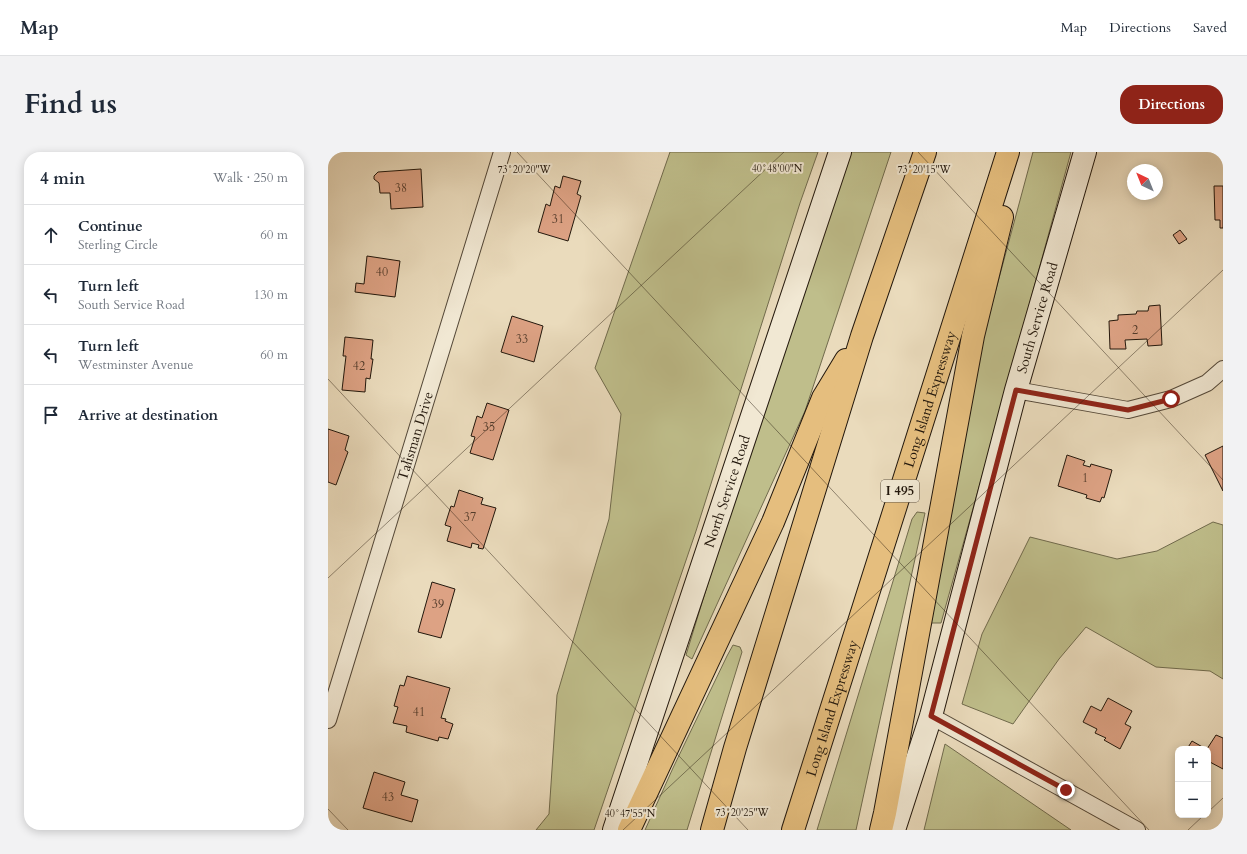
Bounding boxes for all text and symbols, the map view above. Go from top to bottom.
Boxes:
text: Map [20,15,59,41]
text: Map [1061,18,1087,37]
text: Directions [1109,18,1171,37]
text: Saved [1193,18,1227,37]
text: Find us [24,85,117,123]
button: Directions [1120,85,1223,124]
text: 40°48'00"N [752,162,803,176]
text: 73°20'20"W [497,163,552,177]
text: 73°20'15"W [897,163,952,177]
north arrow [1127,164,1163,200]
text: 4 min [40,167,85,190]
text: Walk · 250 m [213,169,288,187]
house number: 38 [395,180,407,196]
house number: 31 [552,211,564,227]
text: Continue [78,216,143,236]
icon: ahead [40,224,62,246]
text: 60 m [260,226,288,244]
text: Sterling Circle [78,236,158,254]
street label: South Service Road [1012,259,1062,376]
house number: 40 [376,264,388,280]
text: Turn left [78,276,139,296]
icon: left [40,284,62,306]
text: 130 m [254,286,288,304]
text: South Service Road [78,296,185,314]
house number: 2 [1132,322,1138,338]
street label: Long Island Expressway [899,328,960,470]
house number: 33 [516,331,528,347]
text: Turn left [78,336,139,356]
icon: left [40,344,62,366]
text: 60 m [260,346,288,364]
text: Westminster Avenue [78,356,194,374]
house number: 42 [353,358,365,374]
street label: Talisman Drive [392,389,438,483]
route start [1162,390,1180,408]
icon: arrive [40,404,62,426]
text: Arrive at destination [78,405,218,425]
house number: 35 [483,419,495,435]
street label: North Service Road [699,432,755,550]
house number: 1 [1082,470,1088,486]
road number: I 495 [881,480,919,502]
house number: 37 [464,509,476,525]
house number: 39 [432,596,444,612]
street label: Long Island Expressway [801,637,862,779]
house number: 41 [413,704,425,720]
map controls [1175,746,1211,818]
button: + [1175,746,1211,782]
route end [1057,781,1075,799]
button: − [1175,782,1211,818]
house number: 43 [382,789,394,805]
text: 73°20'25"W [715,806,770,820]
text: 40°47'55"N [605,807,656,821]

